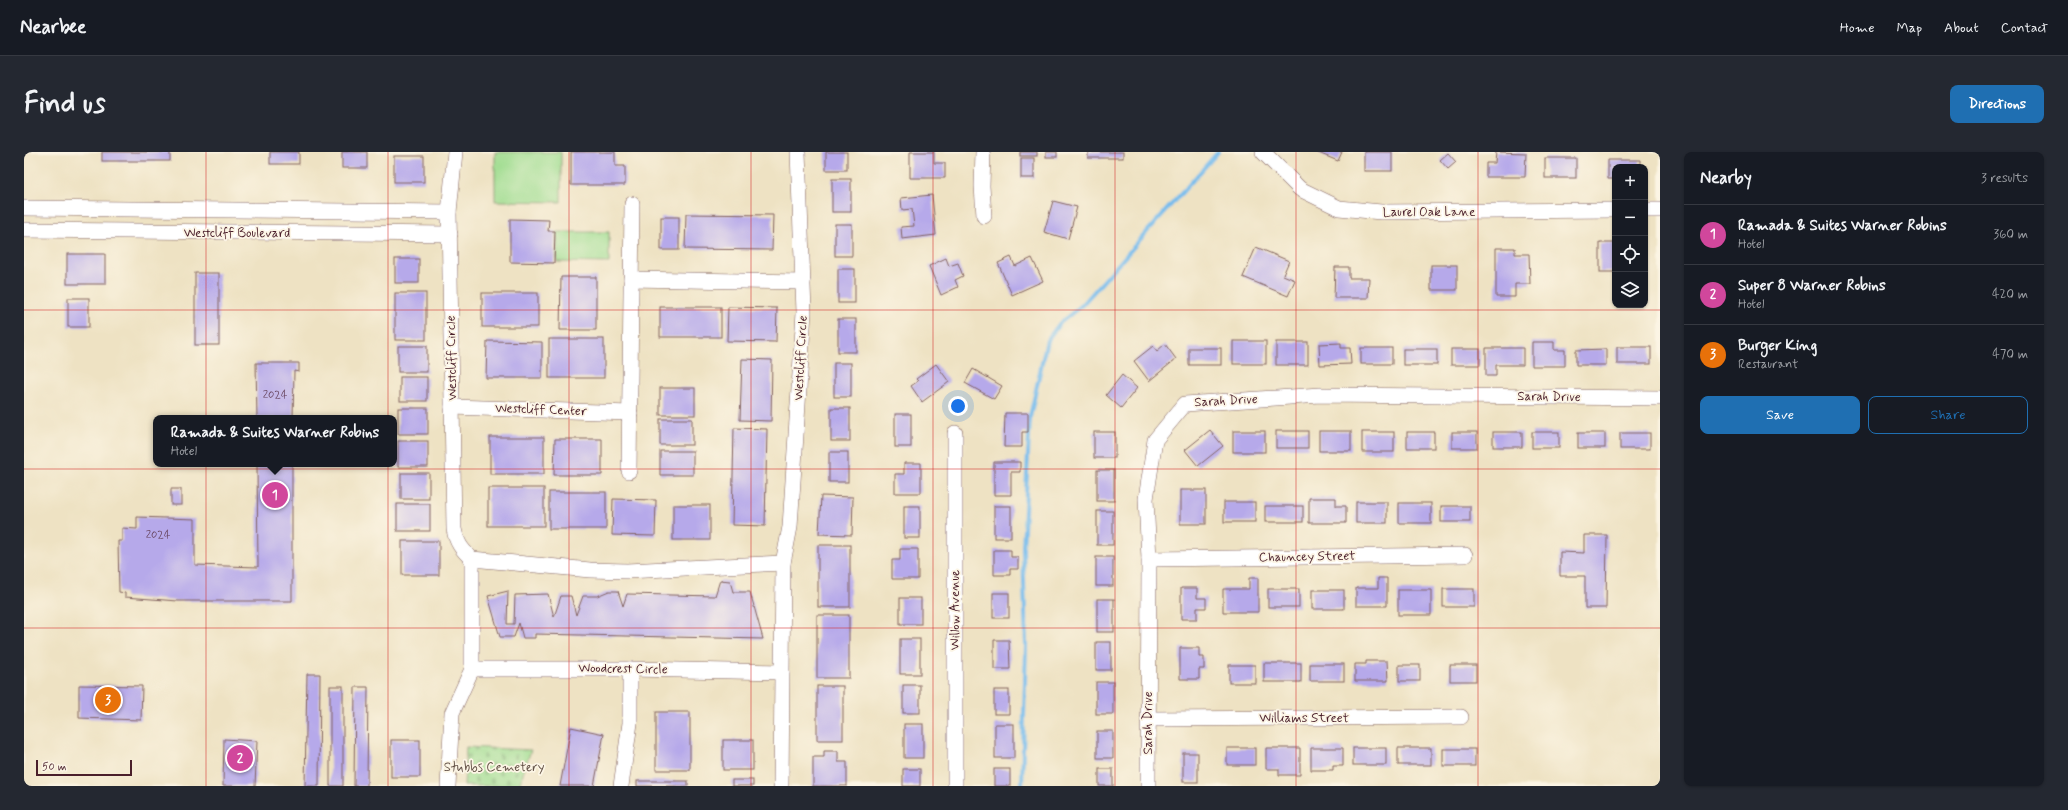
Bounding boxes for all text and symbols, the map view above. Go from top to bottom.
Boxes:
text: Nearbee [20,15,86,40]
text: Home [1840,19,1874,37]
text: Map [1896,19,1922,37]
text: About [1944,19,1979,37]
text: Contact [2001,19,2048,37]
button: Directions [1950,85,2044,123]
text: Find us [24,86,105,123]
map controls [1612,164,1648,308]
button: + [1612,164,1648,200]
text: Nearby [1700,167,1752,189]
text: 3 results [1981,170,2028,187]
button: − [1612,200,1648,236]
street label: Laurel Oak Lane [1383,204,1475,221]
text: Ramada & Suites Warner Robins [1738,216,1947,236]
street label: Westcliff Boulevard [184,225,290,242]
text: 1 [1710,226,1716,243]
text: 360 m [1993,226,2028,243]
button: locate [1612,236,1648,272]
text: Hotel [1738,236,1764,253]
button: layers [1612,272,1648,308]
text: Super 8 Warner Robins [1738,276,1886,296]
text: 2 [1710,286,1716,303]
text: 420 m [1992,286,2028,303]
text: Hotel [1738,296,1764,313]
street label: Westcliff Circle [443,315,461,401]
street label: Westcliff Circle [790,315,812,401]
text: Burger King [1738,336,1817,356]
text: 3 [1710,346,1716,363]
text: 470 m [1992,346,2028,363]
text: Restaurant [1738,356,1798,373]
house number: 2024 [263,388,288,402]
street label: Sarah Drive [1517,388,1581,406]
street label: Sarah Drive [1194,391,1258,411]
your location [948,396,968,416]
button: Save [1700,396,1860,434]
button: Share [1868,396,2028,434]
street label: Westcliff Center [495,400,588,420]
popup [153,415,397,467]
text: Ramada & Suites Warner Robins [171,423,379,443]
text: Hotel [171,443,197,460]
pin: 1 [262,480,288,510]
house number: 2024 [146,528,171,542]
street label: Chauncey Street [1258,548,1356,566]
street label: Willow Avenue [947,570,964,650]
street label: Woodcrest Circle [578,660,668,678]
pin: 3 [95,685,121,715]
street label: Sarah Drive [1140,691,1157,755]
street label: Williams Street [1259,710,1349,727]
pin: 2 [227,743,253,773]
scale bar [36,758,132,777]
park label: Stubbs Cemetery [444,759,545,776]
text: 50 m [42,760,67,774]

